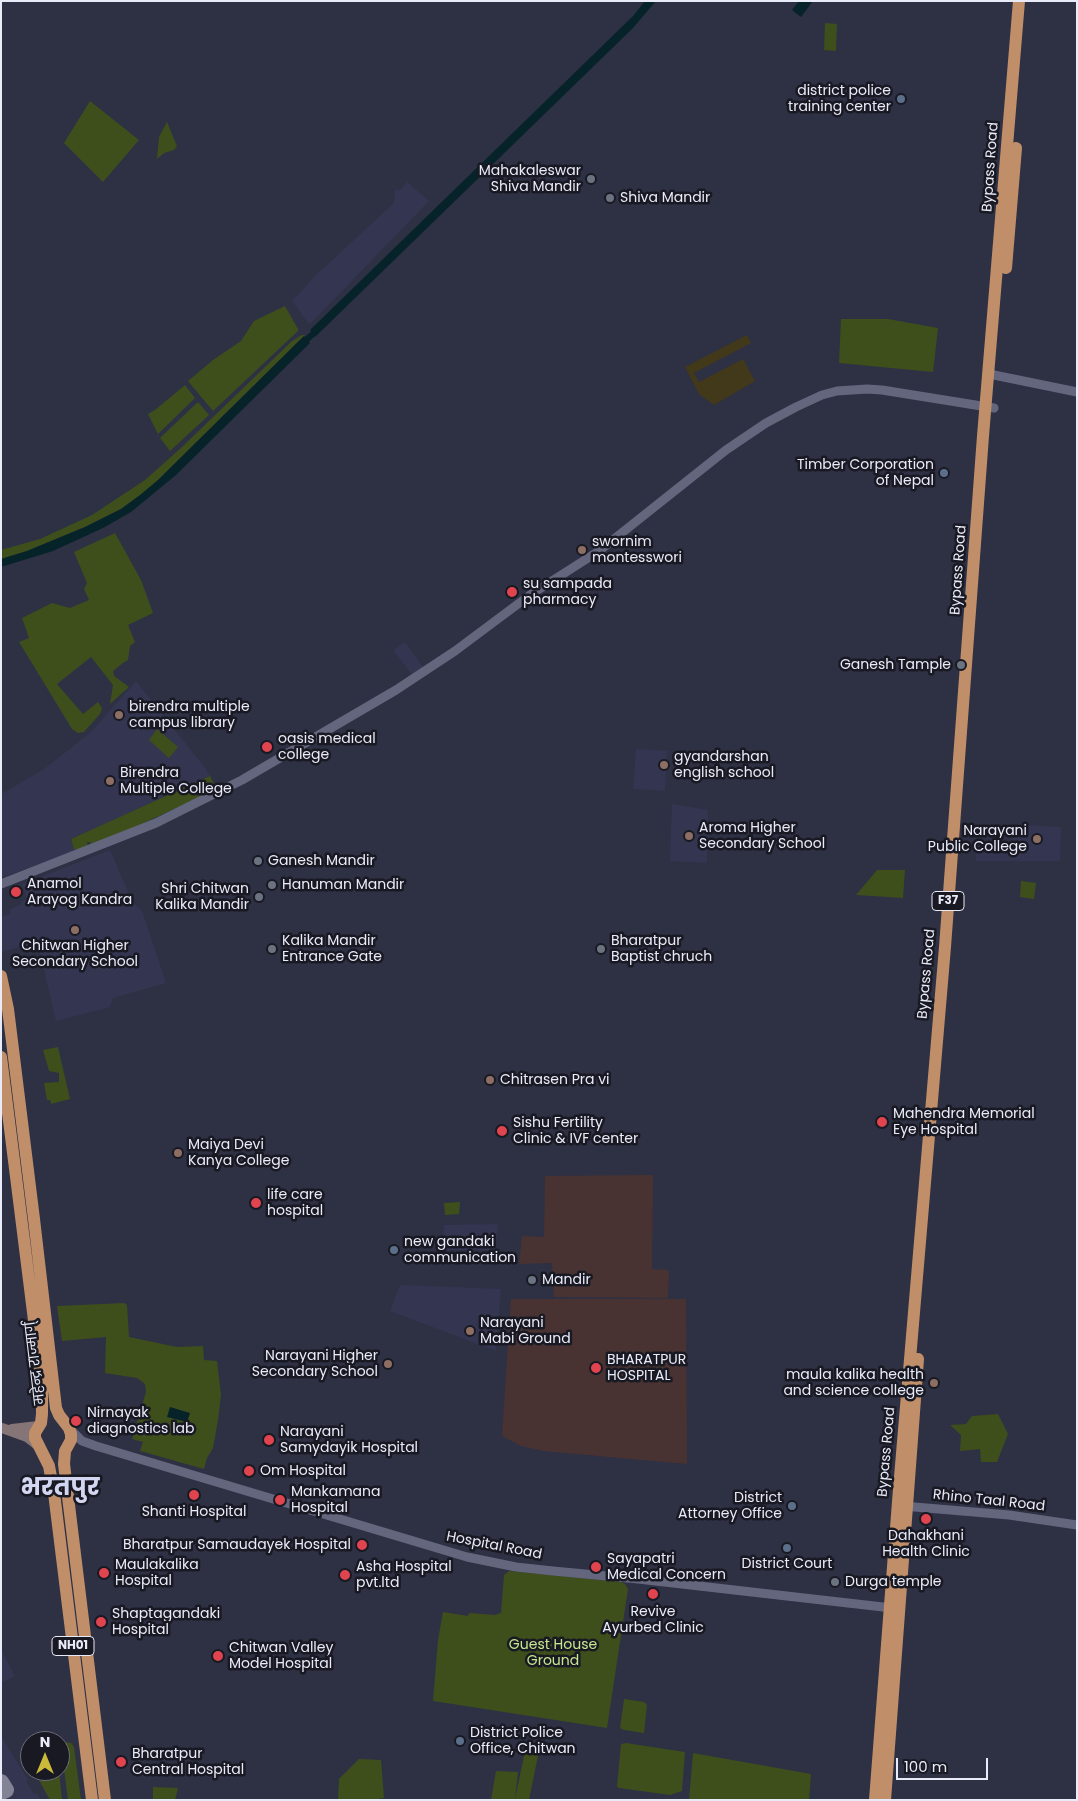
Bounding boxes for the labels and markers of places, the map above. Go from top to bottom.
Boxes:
place label: district police training center [788,83,891,115]
marker: district police training center [895,93,907,105]
place label: Mahakaleswar Shiva Mandir [479,163,581,196]
marker: Mahakaleswar Shiva Mandir [585,173,597,185]
place label: Shiva Mandir [620,190,710,206]
marker: Shiva Mandir [604,192,616,204]
place label: Timber Corporation of Nepal [797,457,934,490]
marker: Timber Corporation of Nepal [938,467,950,479]
place label: swornim montesswori [592,534,682,566]
marker: swornim montesswori [576,544,588,556]
place label: su sampada pharmacy [523,576,612,608]
marker: su sampada pharmacy [505,585,519,599]
place label: Ganesh Tample [840,657,951,673]
marker: Ganesh Tample [955,659,967,671]
place label: birendra multiple campus library [129,699,250,732]
marker: birendra multiple campus library [113,709,125,721]
place label: oasis medical college [278,731,376,764]
marker: oasis medical college [260,740,274,754]
place label: gyandarshan english school [674,749,774,782]
marker: gyandarshan english school [658,759,670,771]
place label: Birendra Multiple College [120,765,232,798]
marker: Birendra Multiple College [104,775,116,787]
place label: Aroma Higher Secondary School [699,820,825,852]
place label: Narayani Public College [928,823,1027,856]
marker: Aroma Higher Secondary School [683,830,695,842]
marker: Narayani Public College [1031,833,1043,845]
place label: Ganesh Mandir [268,853,375,869]
marker: Ganesh Mandir [252,855,264,867]
place label: Anamol Arayog Kandra [27,876,132,909]
place label: Hanuman Mandir [282,877,404,893]
marker: Hanuman Mandir [266,879,278,891]
place label: Shri Chitwan Kalika Mandir [155,881,249,914]
marker: Anamol Arayog Kandra [9,885,23,899]
marker: Shri Chitwan Kalika Mandir [253,891,265,903]
marker: Chitwan Higher Secondary School [69,924,81,936]
place label: Kalika Mandir Entrance Gate [282,933,382,966]
place label: Bharatpur Baptist chruch [611,933,712,966]
place label: Chitwan Higher Secondary School [12,938,138,970]
marker: Kalika Mandir Entrance Gate [266,943,278,955]
marker: Bharatpur Baptist chruch [595,943,607,955]
place label: Chitrasen Pra vi [500,1072,610,1088]
marker: Chitrasen Pra vi [484,1074,496,1086]
place label: Mahendra Memorial Eye Hospital [893,1106,1035,1138]
place label: Sishu Fertility Clinic & IVF center [513,1115,638,1148]
marker: Mahendra Memorial Eye Hospital [875,1115,889,1129]
marker: Sishu Fertility Clinic & IVF center [495,1124,509,1138]
place label: Maiya Devi Kanya College [188,1137,289,1170]
marker: Maiya Devi Kanya College [172,1147,184,1159]
place label: life care hospital [267,1187,323,1220]
marker: life care hospital [249,1196,263,1210]
place label: new gandaki communication [404,1234,516,1266]
marker: new gandaki communication [388,1244,400,1256]
place label: Mandir [542,1272,591,1288]
marker: Mandir [526,1274,538,1286]
place label: Narayani Mabi Ground [480,1315,571,1348]
marker: Narayani Mabi Ground [464,1325,476,1337]
place label: Narayani Higher Secondary School [252,1348,378,1380]
place label: BHARATPUR HOSPITAL [607,1352,686,1384]
marker: Narayani Higher Secondary School [382,1358,394,1370]
marker: BHARATPUR HOSPITAL [589,1361,603,1375]
place label: maula kalika health and science college [783,1367,924,1400]
marker: maula kalika health and science college [928,1377,940,1389]
place label: Nirnayak diagnostics lab [87,1405,195,1438]
marker: Nirnayak diagnostics lab [69,1414,83,1428]
place label: Narayani Samydayik Hospital [280,1424,418,1456]
marker: Narayani Samydayik Hospital [262,1433,276,1447]
place label: Om Hospital [260,1463,346,1479]
marker: Om Hospital [242,1464,256,1478]
place label: Mankamana Hospital [291,1484,380,1516]
marker: Shanti Hospital [187,1488,201,1502]
place label: District Attorney Office [678,1490,782,1522]
marker: Mankamana Hospital [273,1493,287,1507]
marker: District Attorney Office [786,1500,798,1512]
place label: Shanti Hospital [142,1504,246,1520]
marker: Dahakhani Health Clinic [919,1512,933,1526]
place label: Dahakhani Health Clinic [882,1528,970,1560]
place label: Bharatpur Samaudayek Hospital [123,1537,351,1553]
marker: Bharatpur Samaudayek Hospital [355,1538,369,1552]
marker: District Court [781,1542,793,1554]
place label: Sayapatri Medical Concern [607,1551,726,1584]
place label: District Court [742,1556,832,1572]
place label: Maulakalika Hospital [115,1557,199,1590]
place label: Asha Hospital pvt.ltd [356,1559,452,1591]
marker: Sayapatri Medical Concern [589,1560,603,1574]
marker: Maulakalika Hospital [97,1566,111,1580]
marker: Asha Hospital pvt.ltd [338,1568,352,1582]
place label: Durga temple [845,1574,942,1590]
marker: Durga temple [829,1576,841,1588]
marker: Revive Ayurbed Clinic [646,1587,660,1601]
place label: Revive Ayurbed Clinic [602,1604,704,1636]
place label: Shaptagandaki Hospital [112,1606,220,1638]
marker: Shaptagandaki Hospital [94,1615,108,1629]
place label: Chitwan Valley Model Hospital [229,1640,333,1672]
marker: Chitwan Valley Model Hospital [211,1649,225,1663]
place label: District Police Office, Chitwan [470,1725,576,1758]
marker: District Police Office, Chitwan [454,1735,466,1747]
place label: Bharatpur Central Hospital [132,1746,244,1778]
marker: Bharatpur Central Hospital [114,1755,128,1769]

